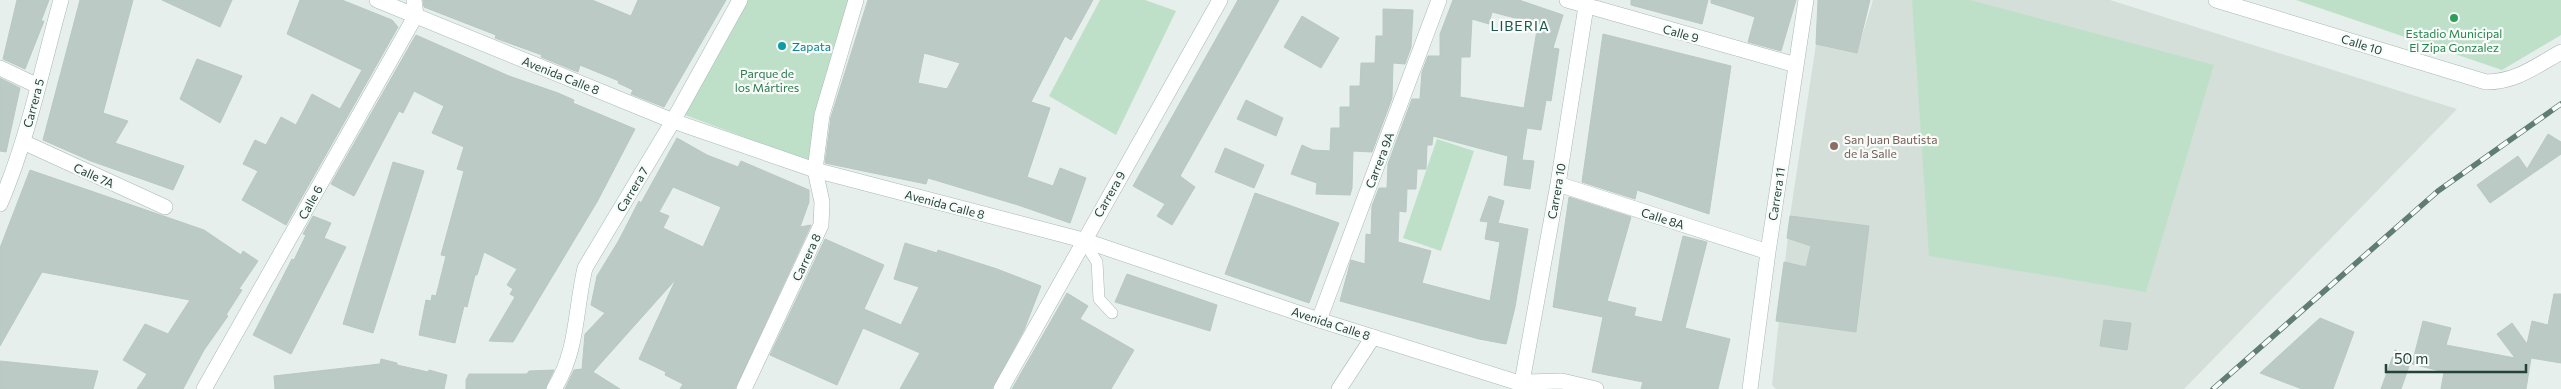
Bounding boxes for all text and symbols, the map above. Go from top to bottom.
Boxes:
marker: Estadio Municipal El Zipa Gonzalez [2448,12,2460,24]
district label: LIBERIA [1490,17,1550,34]
street label: Calle 9 [1662,21,1700,45]
place label: Estadio Municipal El Zipa Gonzalez [2406,26,2502,54]
street label: Calle 10 [2340,31,2384,57]
place label: Zapata [792,39,831,53]
marker: Zapata [776,40,788,52]
street label: Avenida Calle 8 [520,53,602,97]
park label: Parque de los Mártires [735,66,799,94]
street label: Carrera 5 [20,77,46,129]
street label: Carrera 9A [1362,130,1396,190]
place label: San Juan Bautista de la Salle [1844,132,1937,160]
marker: San Juan Bautista de la Salle [1828,140,1840,152]
street label: Calle 7A [72,160,116,190]
street label: Carrera 10 [1544,162,1568,220]
street label: Carrera 7 [613,164,651,214]
street label: Carrera 11 [1765,166,1787,222]
street label: Carrera 9 [1090,169,1128,219]
street label: Calle 6 [295,183,325,221]
street label: Avenida Calle 8 [904,187,986,221]
street label: Calle 8A [1640,204,1686,232]
street label: Carrera 8 [789,231,823,283]
street label: Avenida Calle 8 [1290,304,1372,342]
scale bar [2386,342,2526,374]
text: 50 m [2394,349,2428,367]

